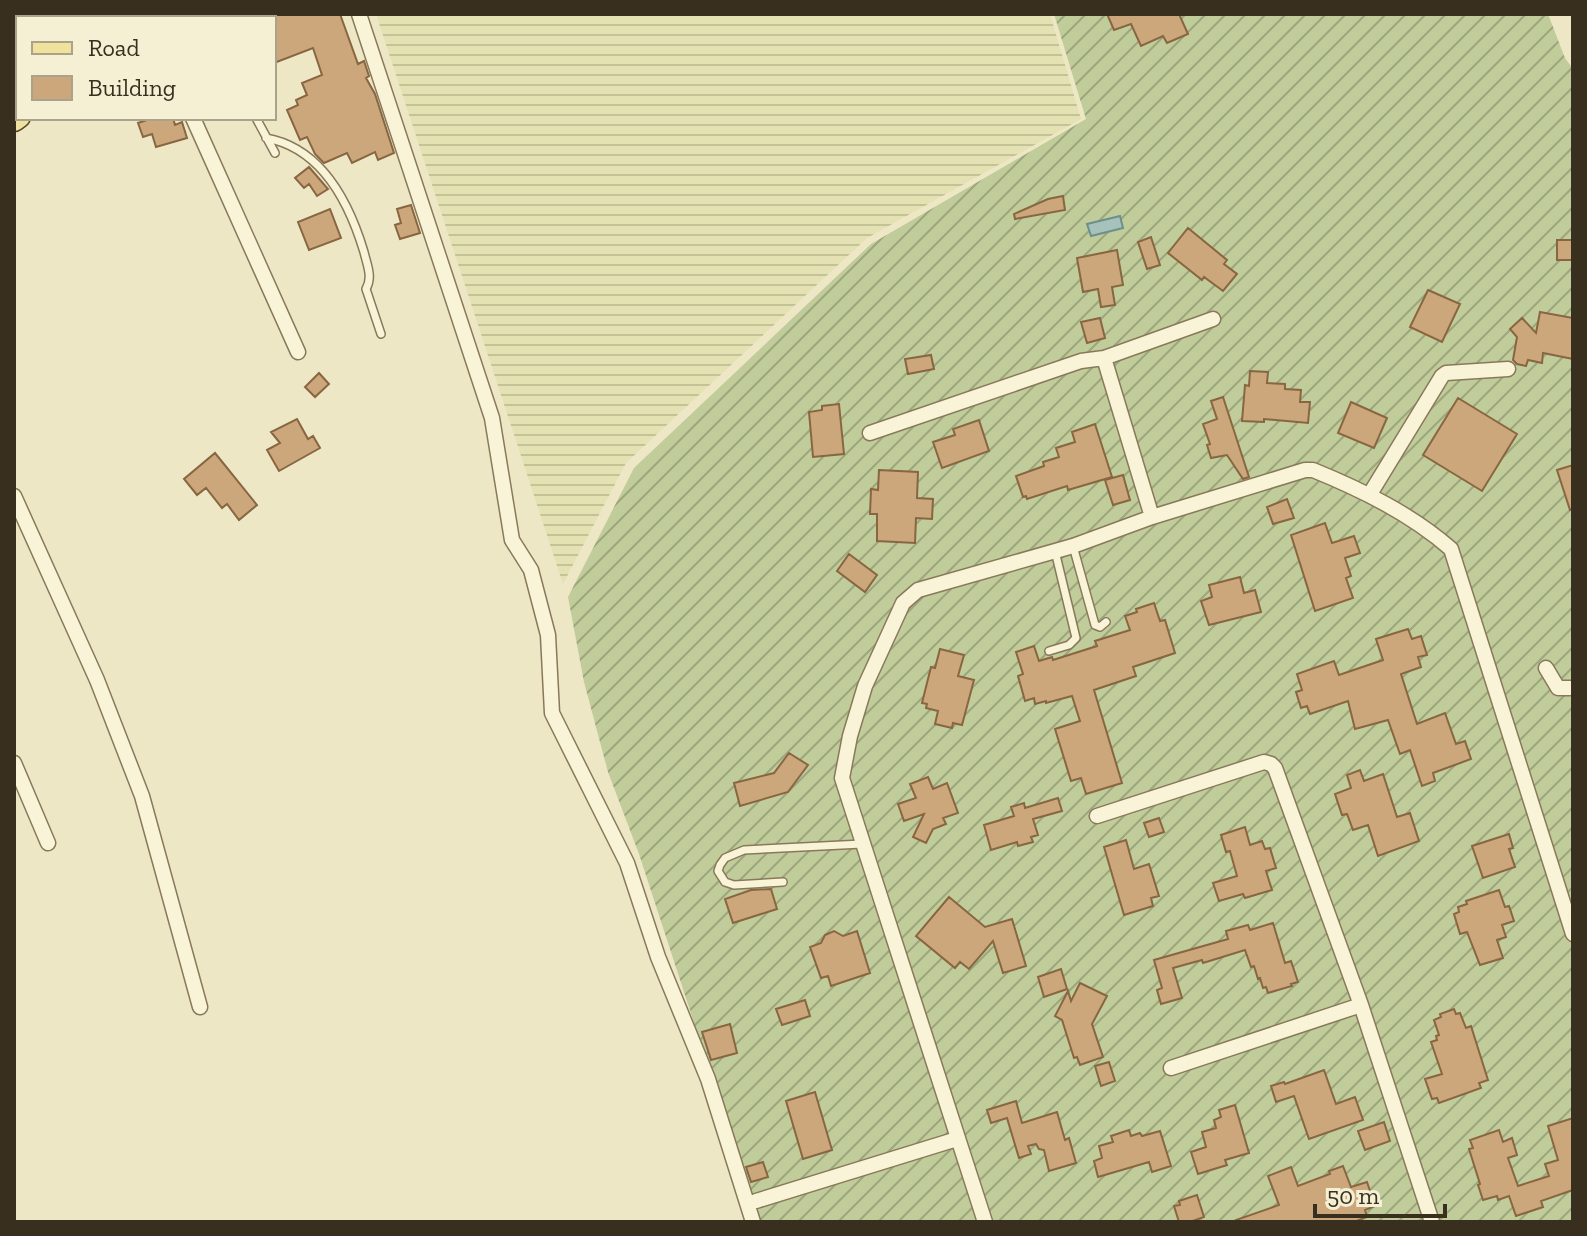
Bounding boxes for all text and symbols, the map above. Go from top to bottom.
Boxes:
legend [16,16,276,120]
text: Road [88,33,140,62]
text: Building [88,73,176,102]
scale bar [1315,1168,1445,1218]
text: 50 m [1327,1181,1380,1210]

